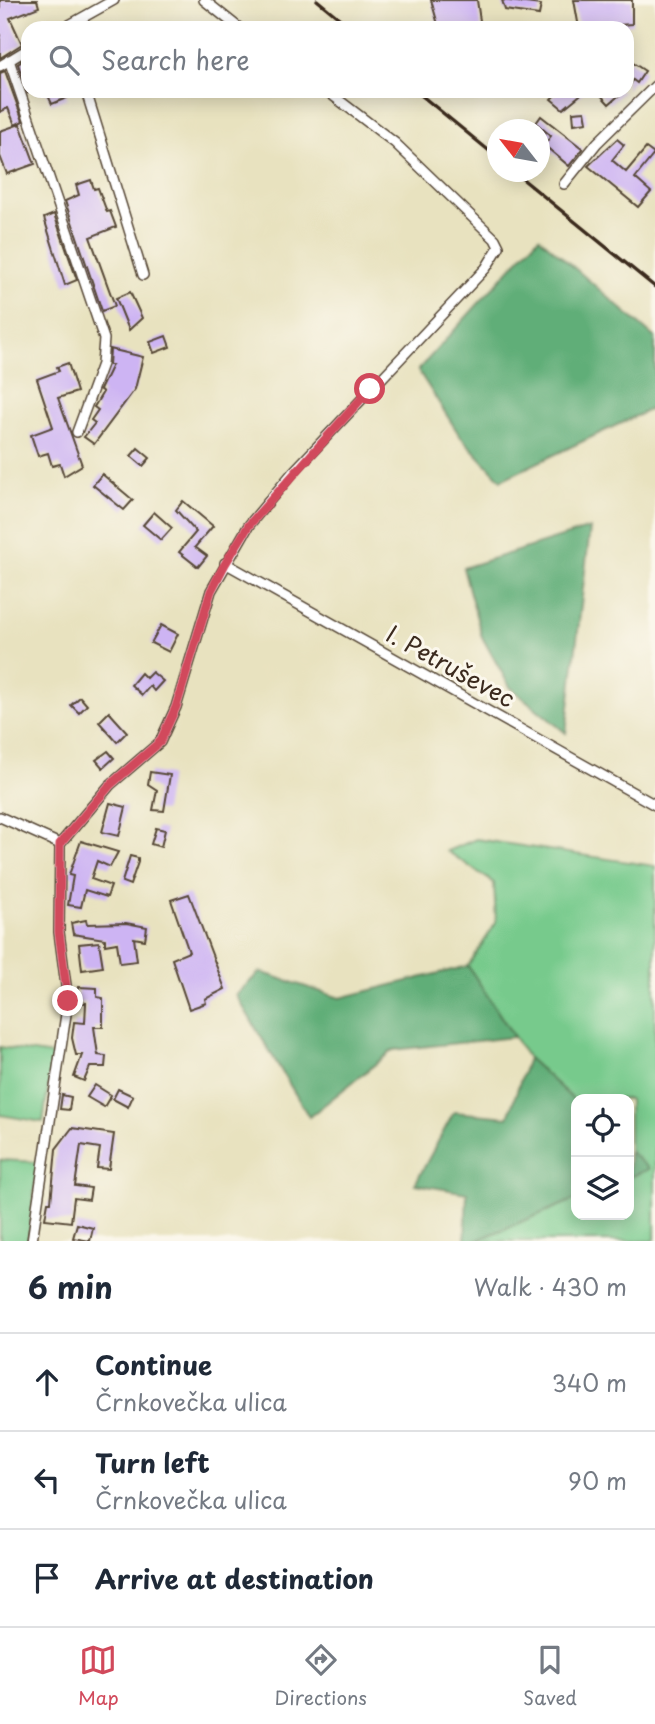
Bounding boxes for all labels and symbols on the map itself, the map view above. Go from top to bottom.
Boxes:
north arrow [487,119,550,182]
route start [354,373,385,404]
street label: I. Petruševec [380,615,522,715]
route end [52,985,83,1016]

